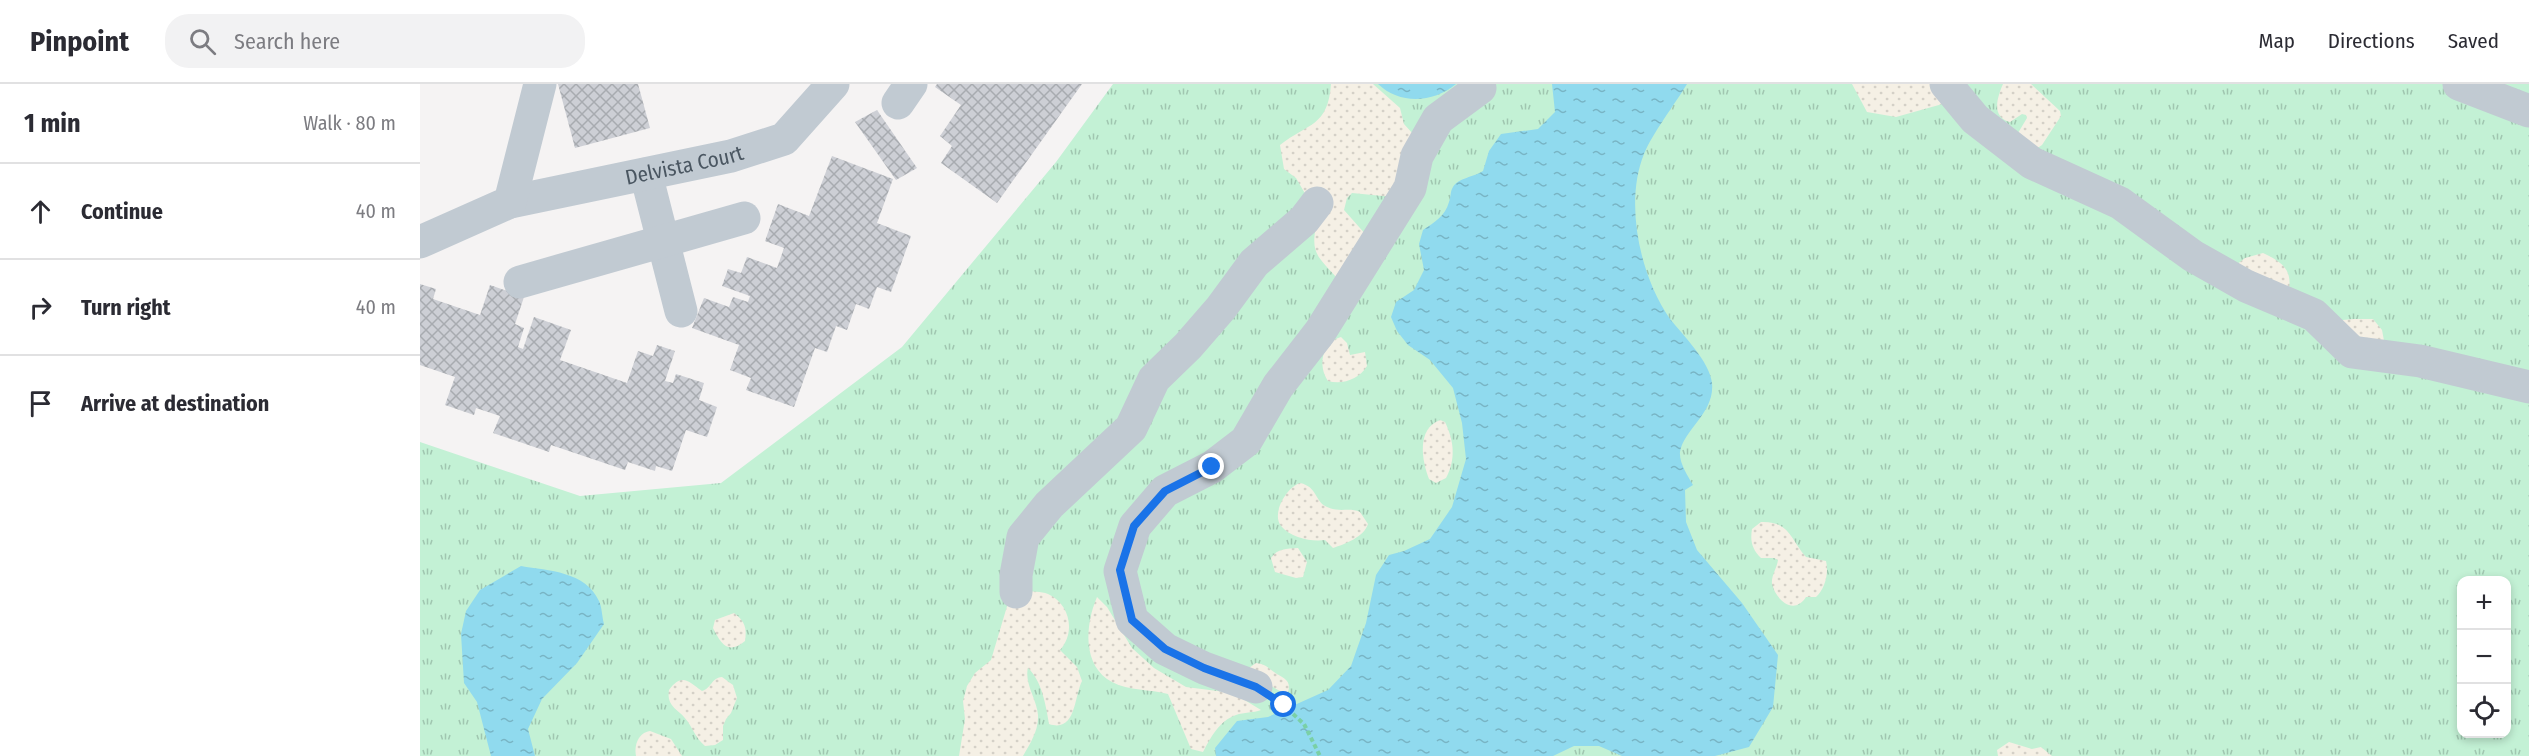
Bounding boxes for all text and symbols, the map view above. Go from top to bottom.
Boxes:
search box [165,14,585,68]
text: Pinpoint [30,25,129,58]
icon: search [186,25,219,58]
text: Search here [234,28,340,55]
text: Map [2258,28,2295,54]
text: Directions [2328,28,2415,54]
text: Saved [2448,28,2499,54]
text: 1 min [24,108,81,139]
text: Walk · 80 m [303,111,396,135]
street label: Delvista Court [623,140,747,191]
icon: ahead [24,195,57,228]
text: Continue [81,198,163,225]
text: 40 m [356,199,396,223]
icon: right [24,291,57,324]
text: Turn right [81,294,170,321]
text: 40 m [356,295,396,319]
icon: arrive [24,387,57,420]
text: Arrive at destination [81,390,269,417]
route end [1198,453,1224,479]
map controls [2457,576,2511,738]
button: + [2457,576,2511,630]
button: − [2457,630,2511,684]
button: locate [2457,684,2511,738]
route start [1270,691,1296,717]

